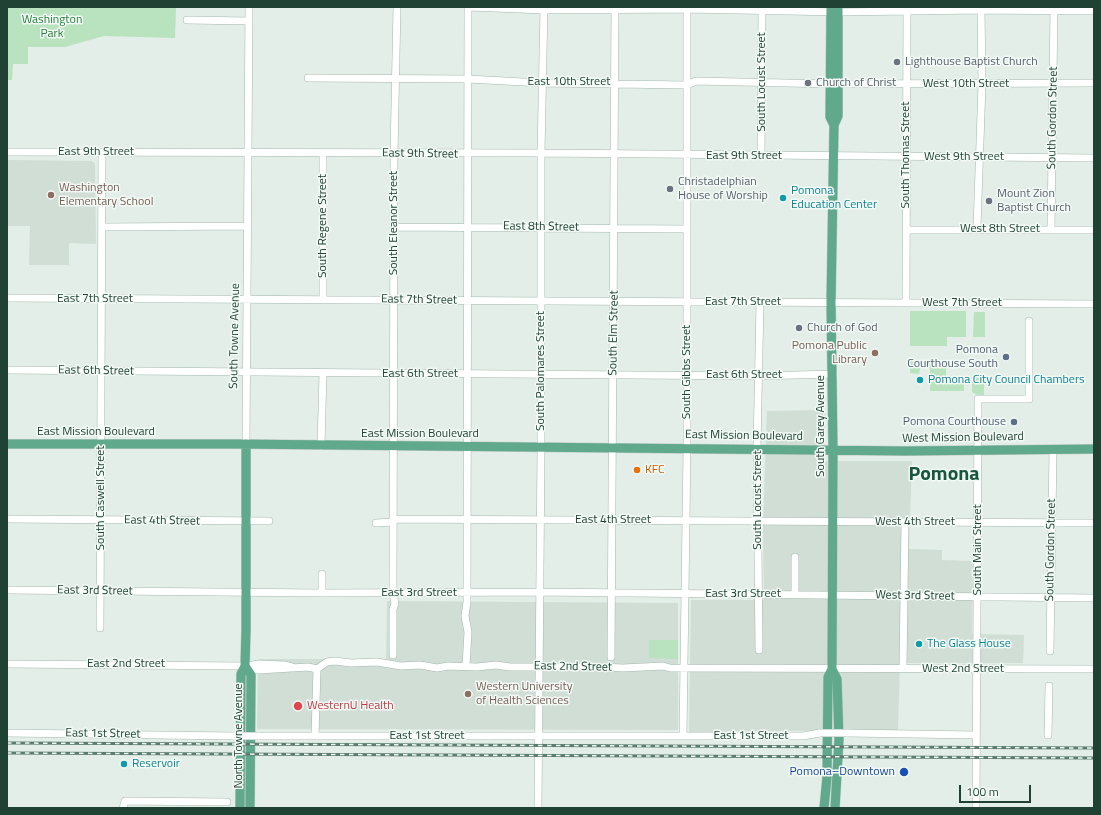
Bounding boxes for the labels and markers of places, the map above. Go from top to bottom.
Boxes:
place label: Lighthouse Baptist Church [905,55,1038,69]
marker: Lighthouse Baptist Church [892,57,902,67]
place label: Church of Christ [816,76,896,90]
marker: Church of Christ [803,78,813,88]
place label: Christadelphian House of Worship [678,175,768,203]
place label: Washington Elementary School [59,181,153,209]
marker: Christadelphian House of Worship [665,184,675,194]
place label: Pomona Education Center [791,184,877,212]
place label: Mount Zion Baptist Church [997,187,1071,215]
marker: Washington Elementary School [46,190,56,200]
marker: Pomona Education Center [778,193,788,203]
marker: Mount Zion Baptist Church [984,196,994,206]
place label: Church of God [807,321,878,335]
marker: Church of God [794,323,804,333]
place label: Pomona Public Library [792,339,867,367]
place label: Pomona Courthouse South [907,343,998,371]
marker: Pomona Public Library [870,348,880,358]
marker: Pomona Courthouse South [1001,352,1011,362]
place label: Pomona City Council Chambers [928,373,1085,387]
marker: Pomona City Council Chambers [915,375,925,385]
place label: Pomona Courthouse [903,415,1006,429]
marker: Pomona Courthouse [1009,417,1019,427]
place label: KFC [645,463,665,477]
marker: KFC [632,465,642,475]
place label: The Glass House [927,637,1011,651]
marker: The Glass House [914,639,924,649]
place label: Western University of Health Sciences [476,680,572,708]
marker: Western University of Health Sciences [463,689,473,699]
place label: WesternU Health [307,699,394,713]
marker: WesternU Health [292,700,304,712]
place label: Reservoir [132,757,180,771]
marker: Reservoir [119,759,129,769]
place label: Pomona–Downtown [790,765,895,779]
marker: Pomona–Downtown [898,766,910,778]

